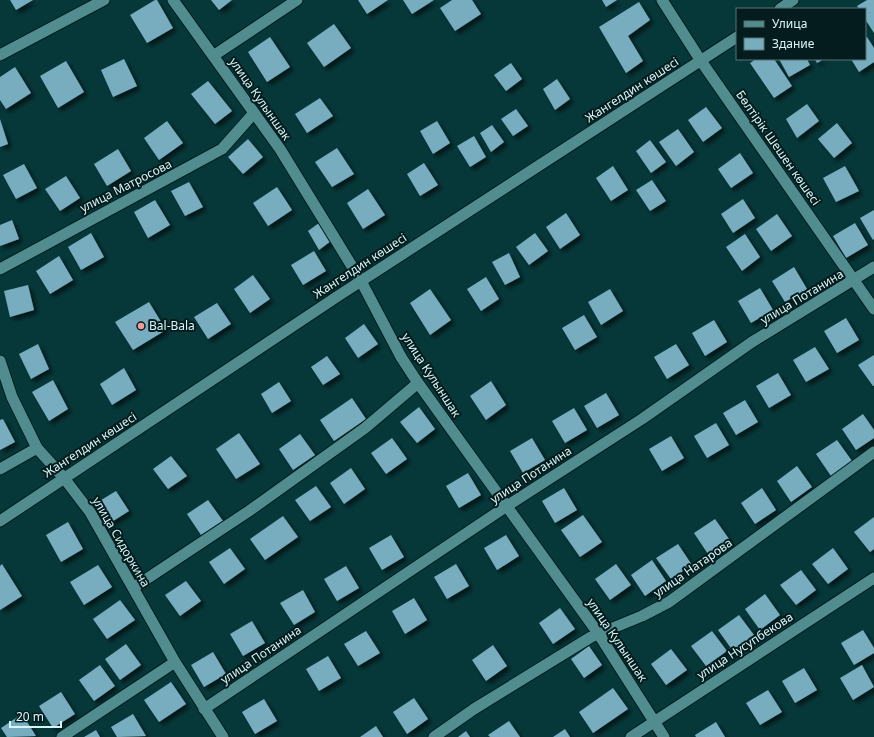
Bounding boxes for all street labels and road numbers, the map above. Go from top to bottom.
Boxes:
street label: Жангелдин көшесі [582,53,682,126]
street label: улица Кулыншак [226,54,296,144]
street label: Бөлтірік Шешен көшесі [732,87,825,209]
street label: улица Матросова [77,155,175,216]
street label: Жангелдин көшесі [310,229,410,302]
street label: улица Потанина [757,265,846,328]
street label: улица Кулыншак [398,329,465,421]
street label: Жангелдин көшесі [40,408,140,481]
street label: улица Потанина [487,442,575,507]
street label: улица Сидоркина [89,493,154,590]
street label: улица Натарова [650,534,736,601]
street label: улица Кулыншак [583,595,652,685]
street label: улица Нусупбекова [693,608,796,683]
street label: улица Потанина [217,621,304,688]

